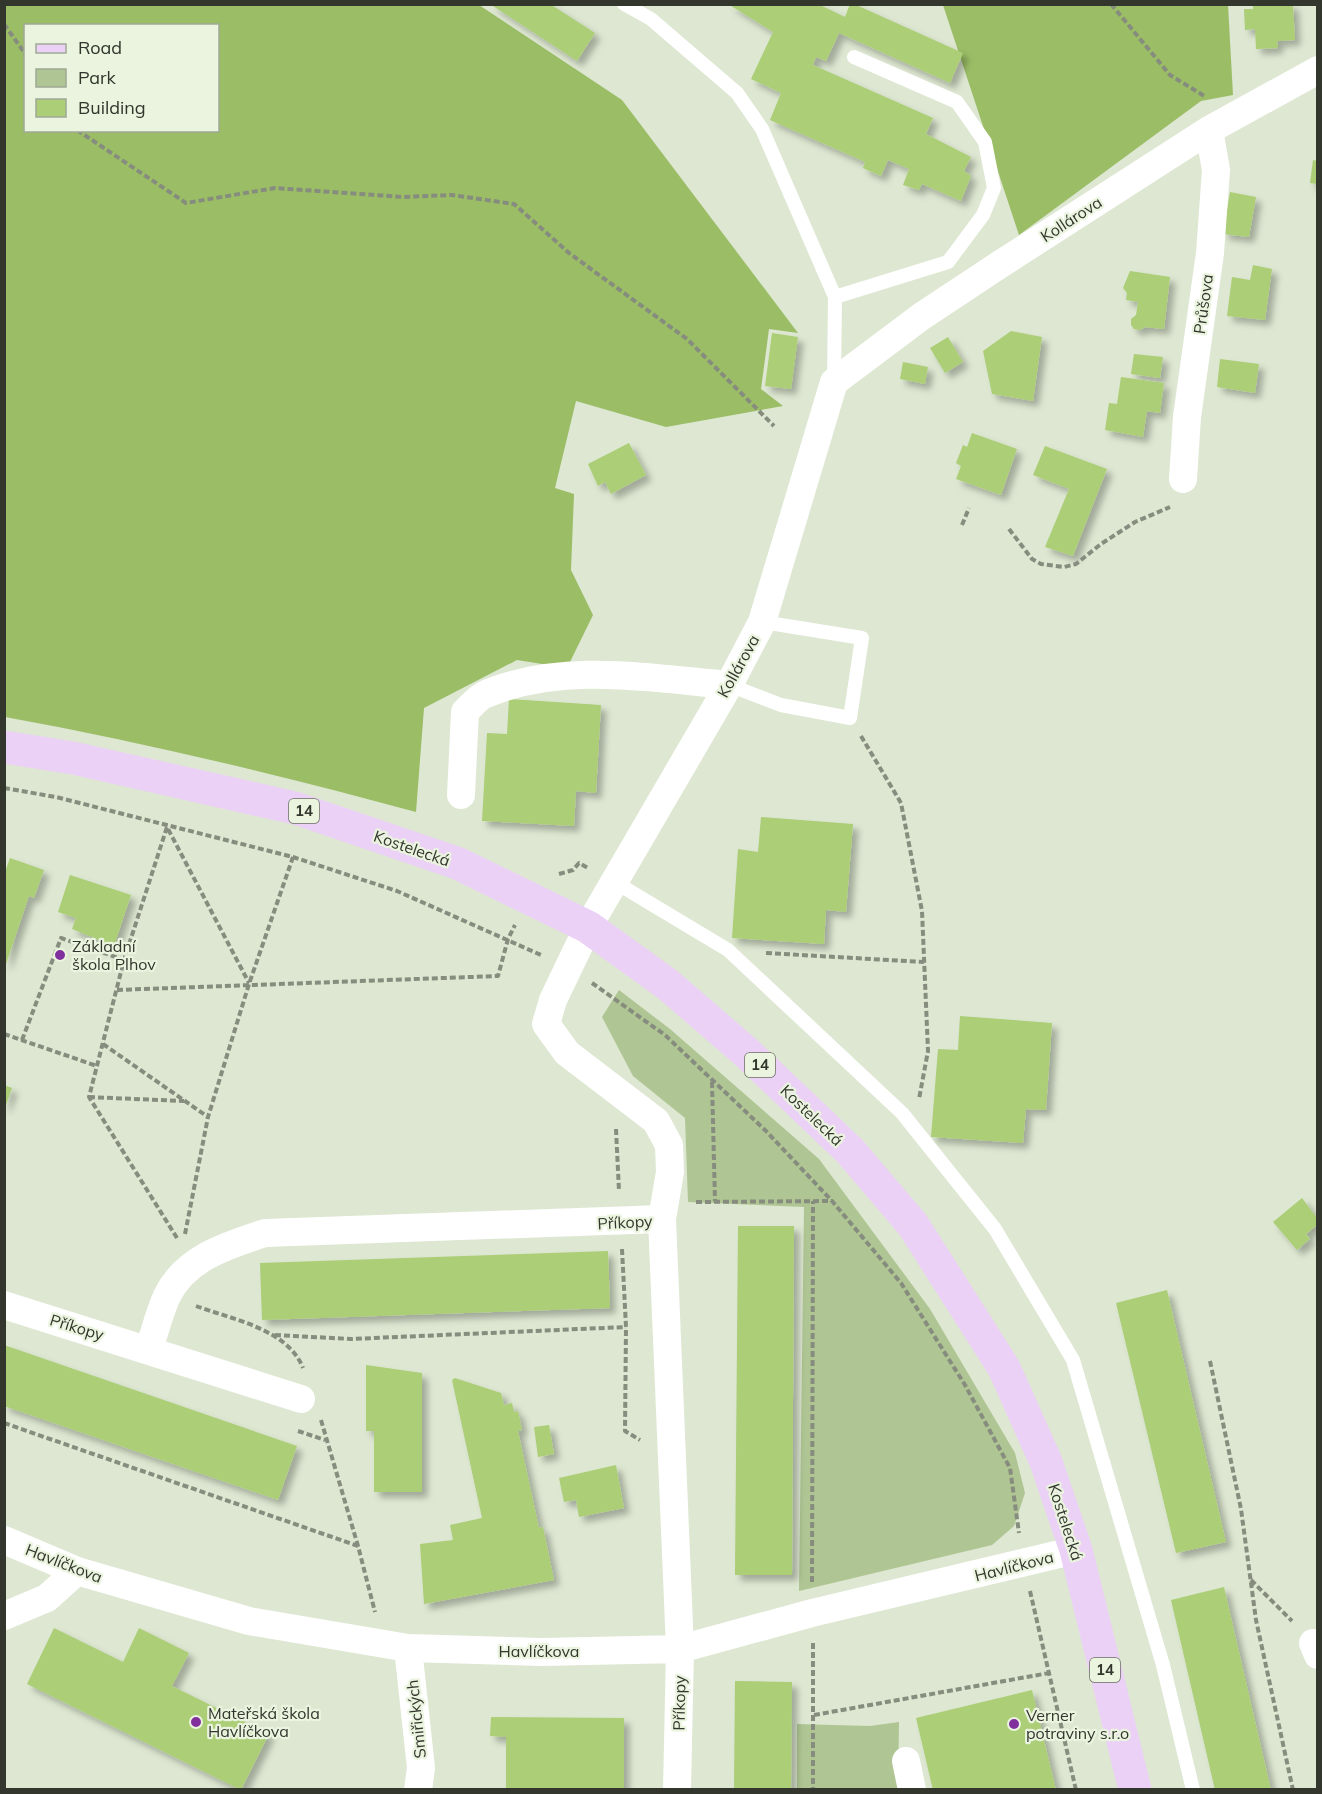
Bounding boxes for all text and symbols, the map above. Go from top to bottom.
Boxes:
legend [24,24,219,132]
text: Road [78,36,122,59]
text: Park [78,66,117,89]
text: Building [78,96,146,119]
street label: Kollárova [1037,192,1105,246]
street label: Průšova [1189,273,1217,335]
street label: Kollárova [713,631,763,701]
road number: 14 [289,799,319,823]
street label: Kostelecká [371,826,453,870]
place label: Základní škola Plhov [72,936,156,974]
marker: Základní škola Plhov [53,948,67,962]
road number: 14 [745,1053,775,1077]
street label: Kostelecká [776,1080,848,1150]
street label: Příkopy [597,1211,654,1233]
street label: Příkopy [48,1309,107,1345]
street label: Kostelecká [1044,1481,1088,1563]
street label: Havlíčkova [23,1539,105,1587]
street label: Havlíčkova [972,1547,1056,1585]
street label: Havlíčkova [499,1641,579,1661]
road number: 14 [1090,1658,1120,1682]
street label: Příkopy [669,1675,689,1731]
street label: Smiřických [402,1679,430,1759]
place label: Mateřská škola Havlíčkova [208,1703,320,1741]
place label: Verner potraviny s.r.o [1026,1705,1129,1743]
marker: Mateřská škola Havlíčkova [189,1715,203,1729]
marker: Verner potraviny s.r.o [1007,1717,1021,1731]

